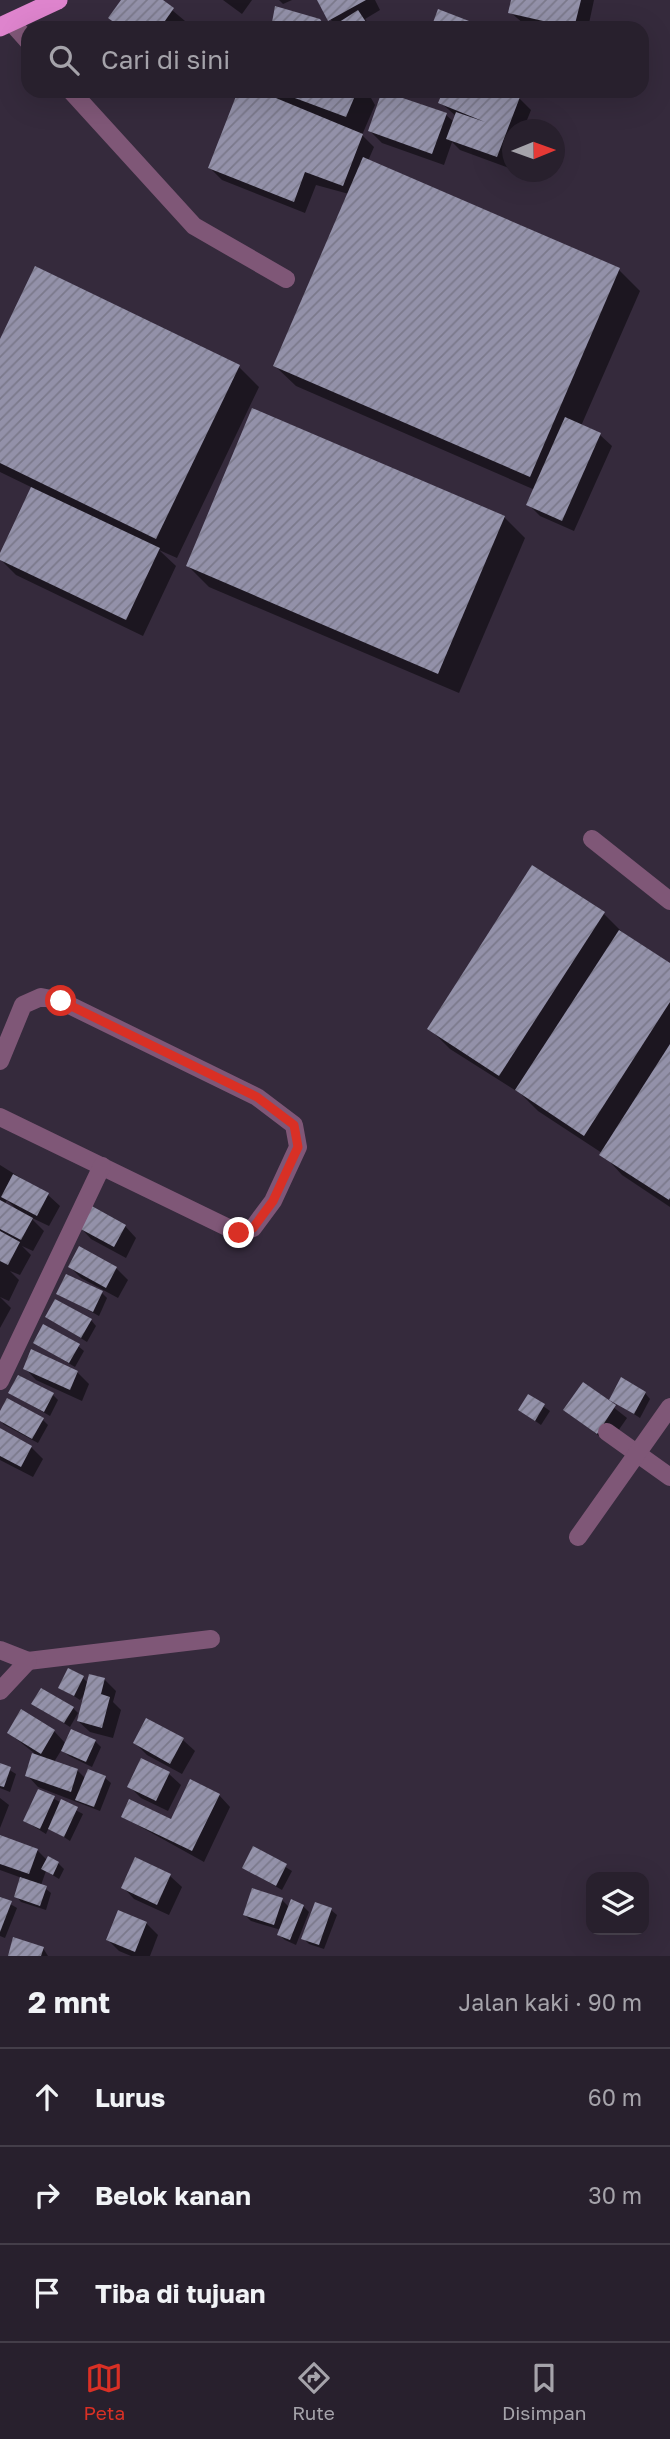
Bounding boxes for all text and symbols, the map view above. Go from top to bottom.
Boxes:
search box [21,21,649,98]
icon: search [45,41,83,79]
text: Cari di sini [101,44,230,75]
north arrow [502,119,565,182]
route start [45,985,76,1016]
route end [223,1217,254,1248]
map controls [586,1872,649,1935]
button: layers [586,1872,649,1935]
text: 2 mnt [28,1984,110,2020]
text: Jalan kaki · 90 m [458,1988,642,2016]
icon: ahead [28,2078,66,2116]
text: Lurus [95,2082,165,2113]
text: 60 m [588,2083,642,2111]
icon: right [28,2176,66,2214]
text: Belok kanan [95,2180,251,2211]
text: 30 m [588,2181,642,2209]
icon: arrive [28,2274,66,2312]
text: Tiba di tujuan [95,2278,265,2309]
tab: Peta [84,2359,125,2424]
tab: Rute [292,2359,335,2424]
tab: Disimpan [502,2359,586,2424]

